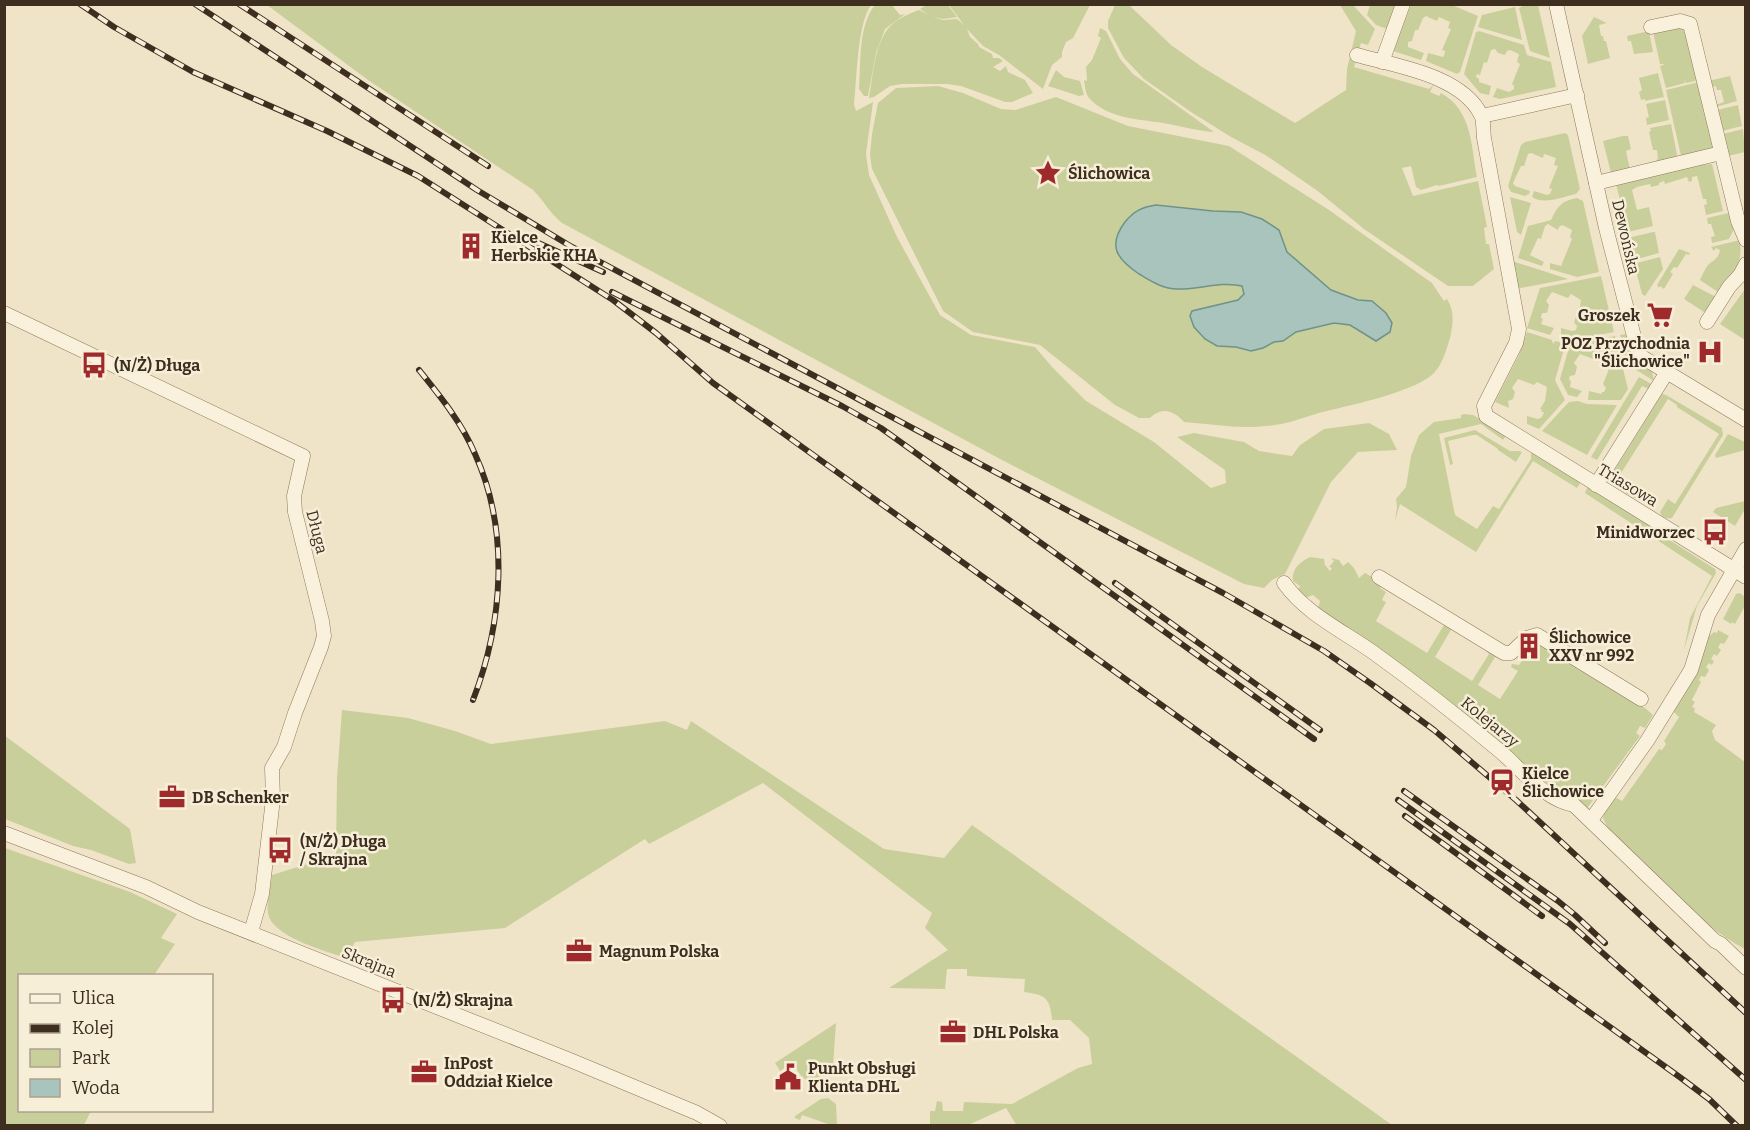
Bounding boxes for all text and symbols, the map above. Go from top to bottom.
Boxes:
place icon: Ślichowica [1033,158,1063,188]
place label: Ślichowica [1068,163,1150,183]
street label: Dewońska [1608,198,1644,277]
place label: Kielce Herbskie KHA [491,228,598,265]
building icon: Kielce Herbskie KHA [456,231,486,261]
supermarket icon: Groszek [1645,300,1675,330]
place label: Groszek [1578,306,1640,325]
place label: POZ Przychodnia "Ślichowice" [1561,334,1690,371]
hospital icon: POZ Przychodnia "Ślichowice" [1695,337,1725,367]
bus stop icon: (N/Ż) Długa [79,350,109,380]
place label: (N/Ż) Długa [114,356,200,375]
street label: Triasowa [1594,460,1662,511]
street label: Długa [302,508,332,556]
bus stop icon: Minidworzec [1700,517,1730,547]
place label: Minidworzec [1596,523,1695,542]
place label: Ślichowice XXV nr 992 [1549,627,1634,665]
building icon: Ślichowice XXV nr 992 [1514,631,1544,661]
street label: Kolejarzy [1457,693,1523,751]
place label: Kielce Ślichowice [1522,764,1604,801]
station icon: Kielce Ślichowice [1487,767,1517,797]
office icon: DB Schenker [157,782,187,812]
place label: DB Schenker [192,788,289,807]
place label: (N/Ż) Długa / Skrajna [299,832,386,869]
bus stop icon: (N/Ż) Długa / Skrajna [265,835,295,865]
office icon: Magnum Polska [564,936,594,966]
place label: Magnum Polska [599,942,719,961]
street label: Skrajna [339,943,399,982]
legend [18,974,213,1112]
bus stop icon: (N/Ż) Skrajna [378,985,408,1015]
text: Ulica [72,987,115,1009]
place label: (N/Ż) Skrajna [413,991,513,1010]
text: Kolej [72,1017,114,1039]
office icon: DHL Polska [938,1017,968,1047]
place label: DHL Polska [973,1023,1059,1042]
text: Park [72,1047,111,1069]
place label: InPost Oddział Kielce [444,1054,553,1091]
office icon: InPost Oddział Kielce [409,1057,439,1087]
place label: Punkt Obsługi Klienta DHL [808,1059,916,1096]
public building icon: Punkt Obsługi Klienta DHL [773,1062,803,1092]
text: Woda [72,1077,120,1099]

